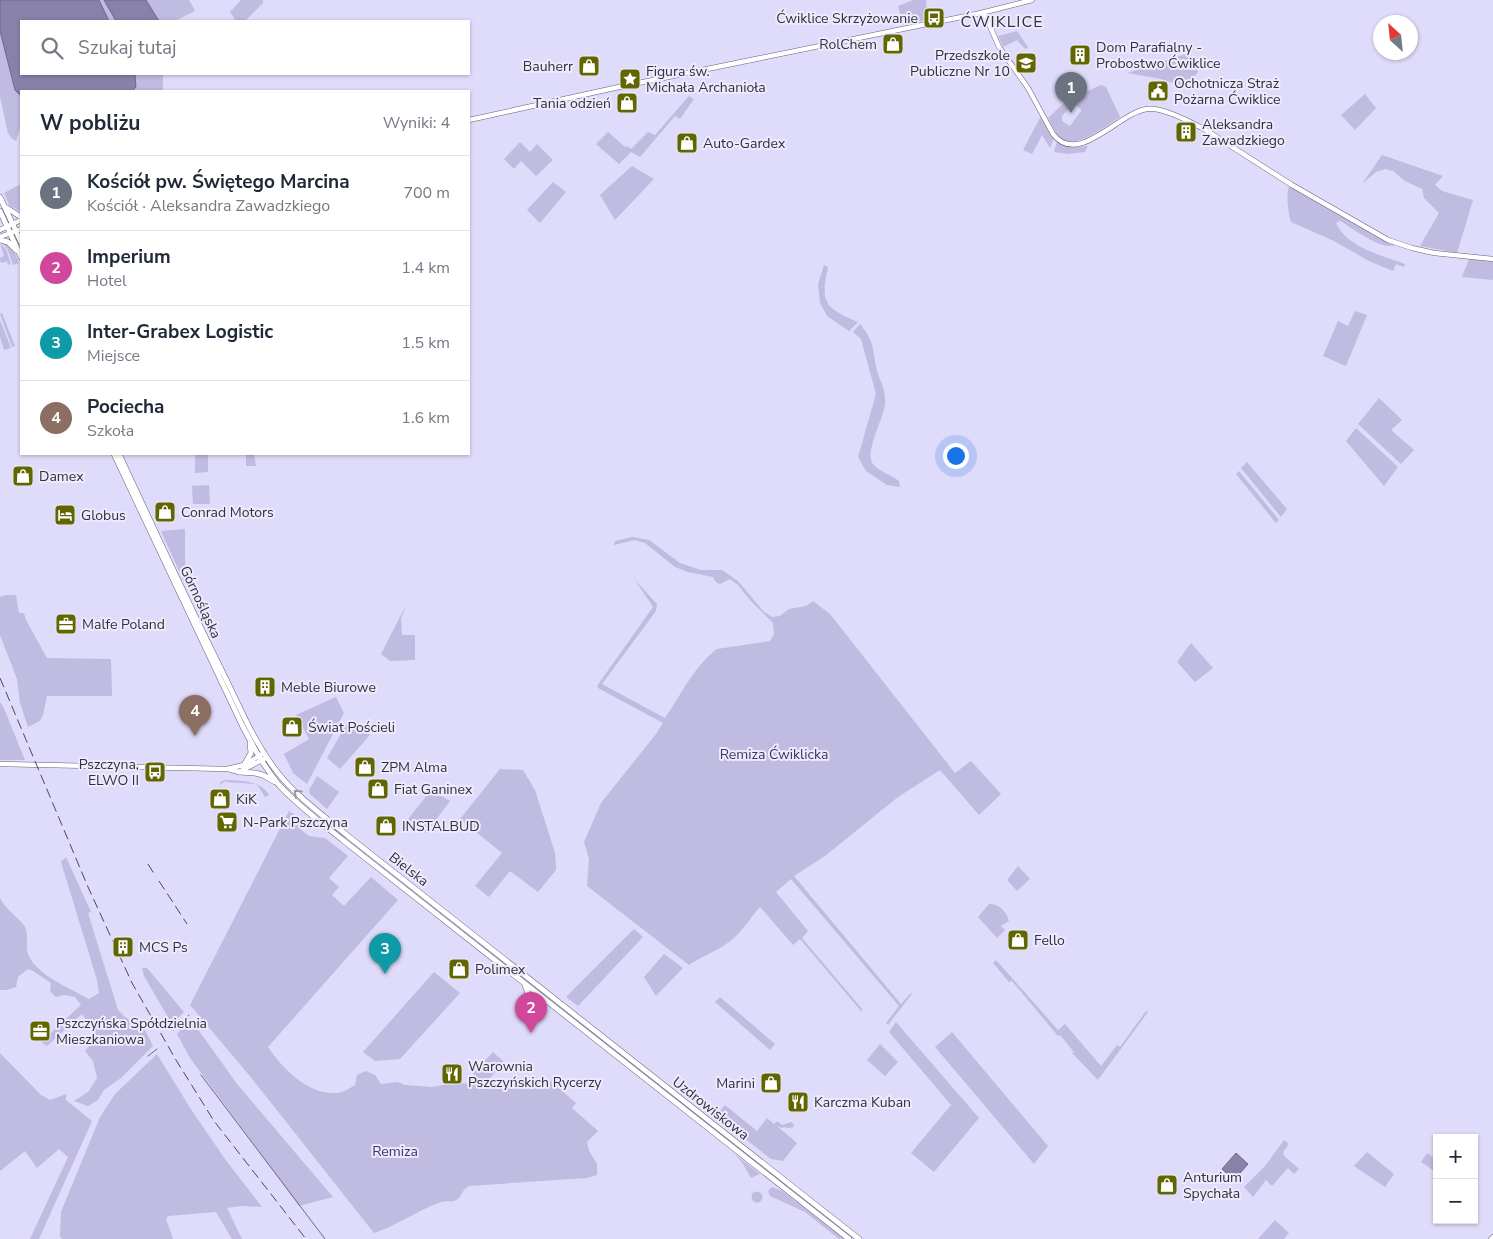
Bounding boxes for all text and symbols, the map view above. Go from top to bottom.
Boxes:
bus stop icon: Ćwiklice Skrzyżowanie [922,6,946,30]
place label: Ćwiklice Skrzyżowanie [776,9,918,28]
district label: ĆWIKLICE [960,11,1044,33]
north arrow [1373,15,1418,60]
search box [20,20,470,75]
shop icon: RolChem [881,32,905,56]
icon: search [38,34,66,62]
text: Szukaj tutaj [78,35,177,61]
place label: RolChem [819,35,877,54]
place label: Dom Parafialny - Probostwo Ćwiklice [1096,38,1220,73]
building icon: Dom Parafialny - Probostwo Ćwiklice [1068,43,1092,67]
place label: Przedszkole Publiczne Nr 10 [910,46,1010,81]
school or university icon: Przedszkole Publiczne Nr 10 [1014,51,1038,75]
shop icon: Bauherr [577,54,601,78]
place label: Bauherr [523,57,573,76]
place label: Figura św. Michała Archanioła [646,62,766,97]
place icon: Figura św. Michała Archanioła [618,67,642,91]
pin: 1 [1055,72,1087,113]
place label: Ochotnicza Straż Pożarna Ćwiklice [1174,74,1280,109]
public building icon: Ochotnicza Straż Pożarna Ćwiklice [1146,79,1170,103]
shop icon: Tania odzień [615,91,639,115]
place label: Tania odzień [533,94,611,113]
text: W pobliżu [40,109,141,137]
text: Wyniki: 4 [383,112,450,134]
place label: Aleksandra Zawadzkiego [1202,115,1285,150]
building icon: Aleksandra Zawadzkiego [1174,120,1198,144]
shop icon: Auto-Gardex [675,131,699,155]
place label: Auto-Gardex [703,134,786,153]
text: Kościół pw. Świętego Marcina [87,169,350,195]
text: 1 [51,182,61,204]
text: 700 m [403,182,450,204]
text: Kościół · Aleksandra Zawadzkiego [87,195,330,217]
text: Imperium [87,244,171,270]
text: 2 [51,257,61,279]
text: 1.4 km [401,257,450,279]
text: Hotel [87,270,127,292]
text: Inter-Grabex Logistic [87,319,273,345]
text: 3 [51,332,61,354]
text: 1.5 km [401,332,450,354]
text: Miejsce [87,345,140,367]
text: Pociecha [87,394,164,420]
text: 4 [51,407,61,429]
text: 1.6 km [401,407,450,429]
text: Szkoła [87,420,134,442]
your location [943,443,969,469]
shop icon: Damex [11,464,35,488]
place label: Damex [39,467,84,486]
shop icon: Conrad Motors [153,500,177,524]
hotel icon: Globus [53,503,77,527]
place label: Conrad Motors [181,503,274,522]
place label: Globus [81,506,126,525]
street label: Górnośląska [175,563,226,642]
office icon: Malfe Poland [54,612,78,636]
place label: Malfe Poland [82,615,165,634]
building icon: Meble Biurowe [253,675,277,699]
place label: Meble Biurowe [281,678,376,697]
pin: 4 [179,695,211,736]
shop icon: Świat Pościeli [280,715,304,739]
place label: Świat Pościeli [308,718,395,737]
park label: Remiza Ćwiklicka [720,745,828,764]
place label: Pszczyna, ELWO II [79,755,139,790]
shop icon: ZPM Alma [353,755,377,779]
place label: ZPM Alma [381,758,447,777]
bus stop icon: Pszczyna, ELWO II [143,760,167,784]
shop icon: Fiat Ganinex [366,777,390,801]
place label: Fiat Ganinex [394,780,473,799]
shop icon: KiK [208,787,232,811]
place label: KiK [236,790,257,809]
one-way arrow [294,790,303,799]
supermarket icon: N-Park Pszczyna [215,810,239,834]
place label: N-Park Pszczyna [243,813,348,832]
shop icon: INSTALBUD [374,814,398,838]
place label: INSTALBUD [402,817,480,836]
street label: Bielska [385,848,432,891]
shop icon: Fello [1006,928,1030,952]
place label: Fello [1034,931,1065,950]
pin: 3 [369,933,401,974]
building icon: MCS Ps [111,935,135,959]
place label: MCS Ps [139,938,188,957]
shop icon: Polimex [447,957,471,981]
place label: Polimex [475,960,526,979]
pin: 2 [515,992,547,1033]
place label: Pszczyńska Spółdzielnia Mieszkaniowa [56,1014,207,1049]
office icon: Pszczyńska Spółdzielnia Mieszkaniowa [28,1019,52,1043]
place label: Warownia Pszczyńskich Rycerzy [468,1057,602,1092]
restaurant icon: Warownia Pszczyńskich Rycerzy [440,1062,464,1086]
shop icon: Marini [759,1071,783,1095]
street label: Uzdrowiskowa [668,1072,753,1144]
place label: Marini [716,1074,755,1093]
restaurant icon: Karczma Kuban [786,1090,810,1114]
place label: Karczma Kuban [814,1093,911,1112]
map controls [1433,1134,1478,1224]
button: + [1433,1134,1478,1179]
park label: Remiza [372,1142,418,1161]
place label: Anturium Spychała [1183,1168,1242,1203]
shop icon: Anturium Spychała [1155,1173,1179,1197]
button: − [1433,1179,1478,1224]

